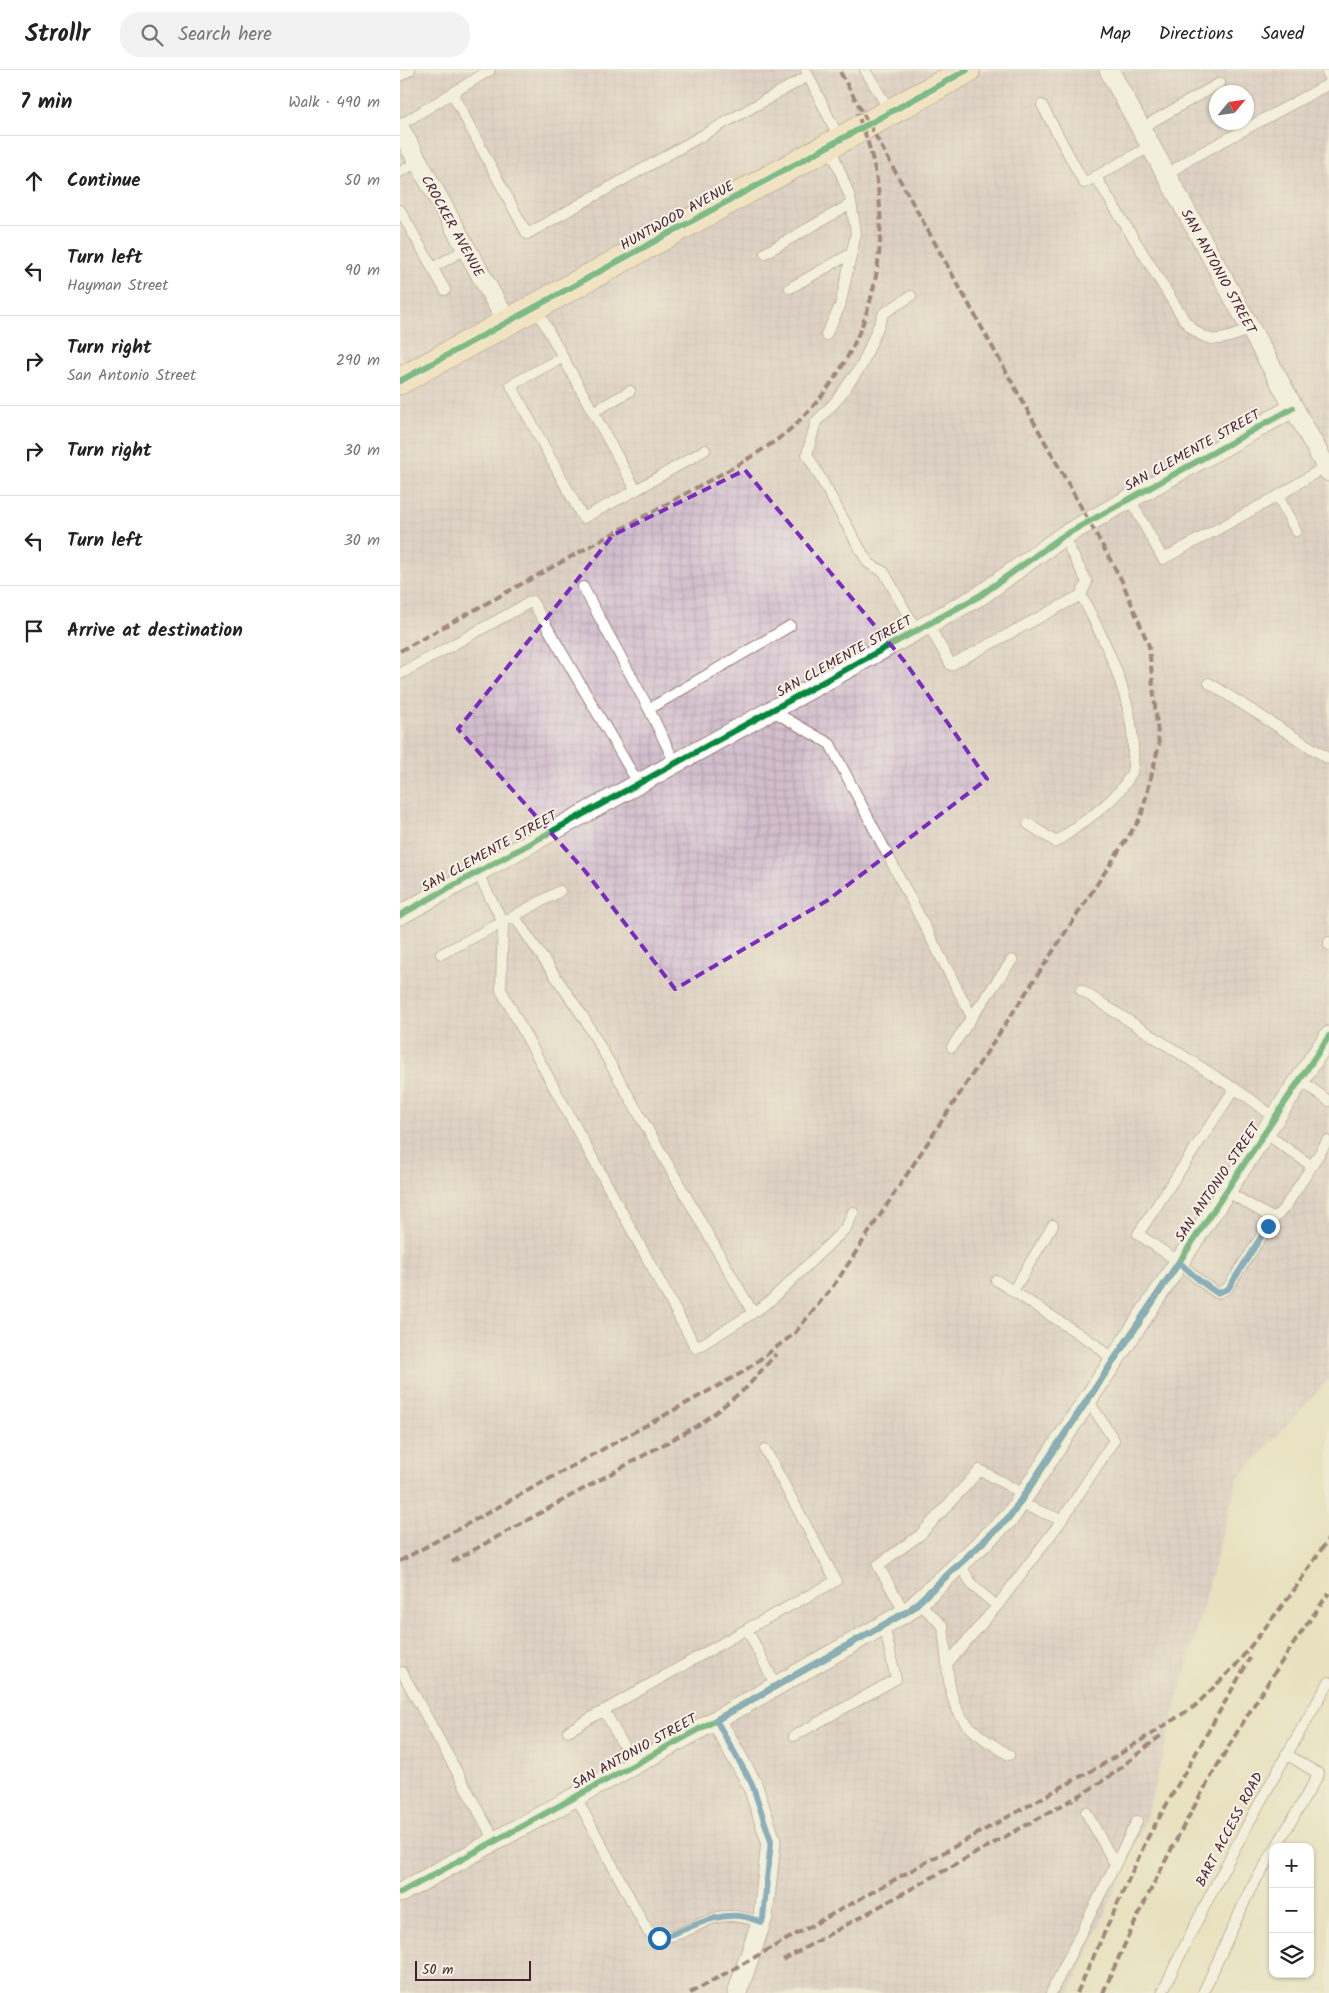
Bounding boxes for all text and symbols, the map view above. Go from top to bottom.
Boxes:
search box [120,12,470,57]
text: Strollr [25,15,90,54]
text: Search here [178,20,272,50]
text: Map [1099,20,1131,49]
text: Directions [1159,20,1233,49]
text: Saved [1261,20,1304,49]
icon: search [138,21,166,49]
north arrow [1209,85,1254,130]
text: 7 min [20,86,72,119]
text: Walk · 490 m [288,90,380,115]
text: Continue [67,166,140,196]
icon: ahead [20,167,48,195]
text: 50 m [344,168,380,193]
street label: CROCKER AVENUE [415,171,490,282]
street label: HUNTWOOD AVENUE [616,175,739,256]
street label: SAN ANTONIO STREET [1175,205,1262,339]
text: Turn left [67,243,142,273]
icon: left [20,257,48,285]
text: 90 m [345,258,380,283]
text: Hayman Street [67,273,169,298]
text: Turn right [67,333,152,363]
icon: right [20,347,48,375]
text: 290 m [336,348,380,373]
text: San Antonio Street [67,363,196,388]
street label: SAN CLEMENTE STREET [1121,404,1266,497]
text: Turn right [67,436,152,466]
icon: right [20,437,48,465]
text: 30 m [344,438,380,463]
text: Turn left [67,526,142,556]
icon: left [20,527,48,555]
text: 30 m [344,528,380,553]
street label: SAN CLEMENTE STREET [773,610,918,703]
text: Arrive at destination [67,616,243,646]
icon: arrive [20,617,48,645]
street label: SAN CLEMENTE STREET [418,805,563,898]
street label: SAN ANTONIO STREET [1170,1117,1267,1247]
route end [1257,1215,1280,1238]
street label: SAN ANTONIO STREET [568,1708,702,1795]
street label: BART ACCESS ROAD [1190,1768,1269,1891]
map controls [1269,1843,1314,1978]
button: + [1269,1843,1314,1888]
button: − [1269,1888,1314,1933]
route start [648,1927,671,1950]
button: layers [1269,1933,1314,1978]
scale bar [415,1958,531,1981]
text: 50 m [422,1959,453,1981]

